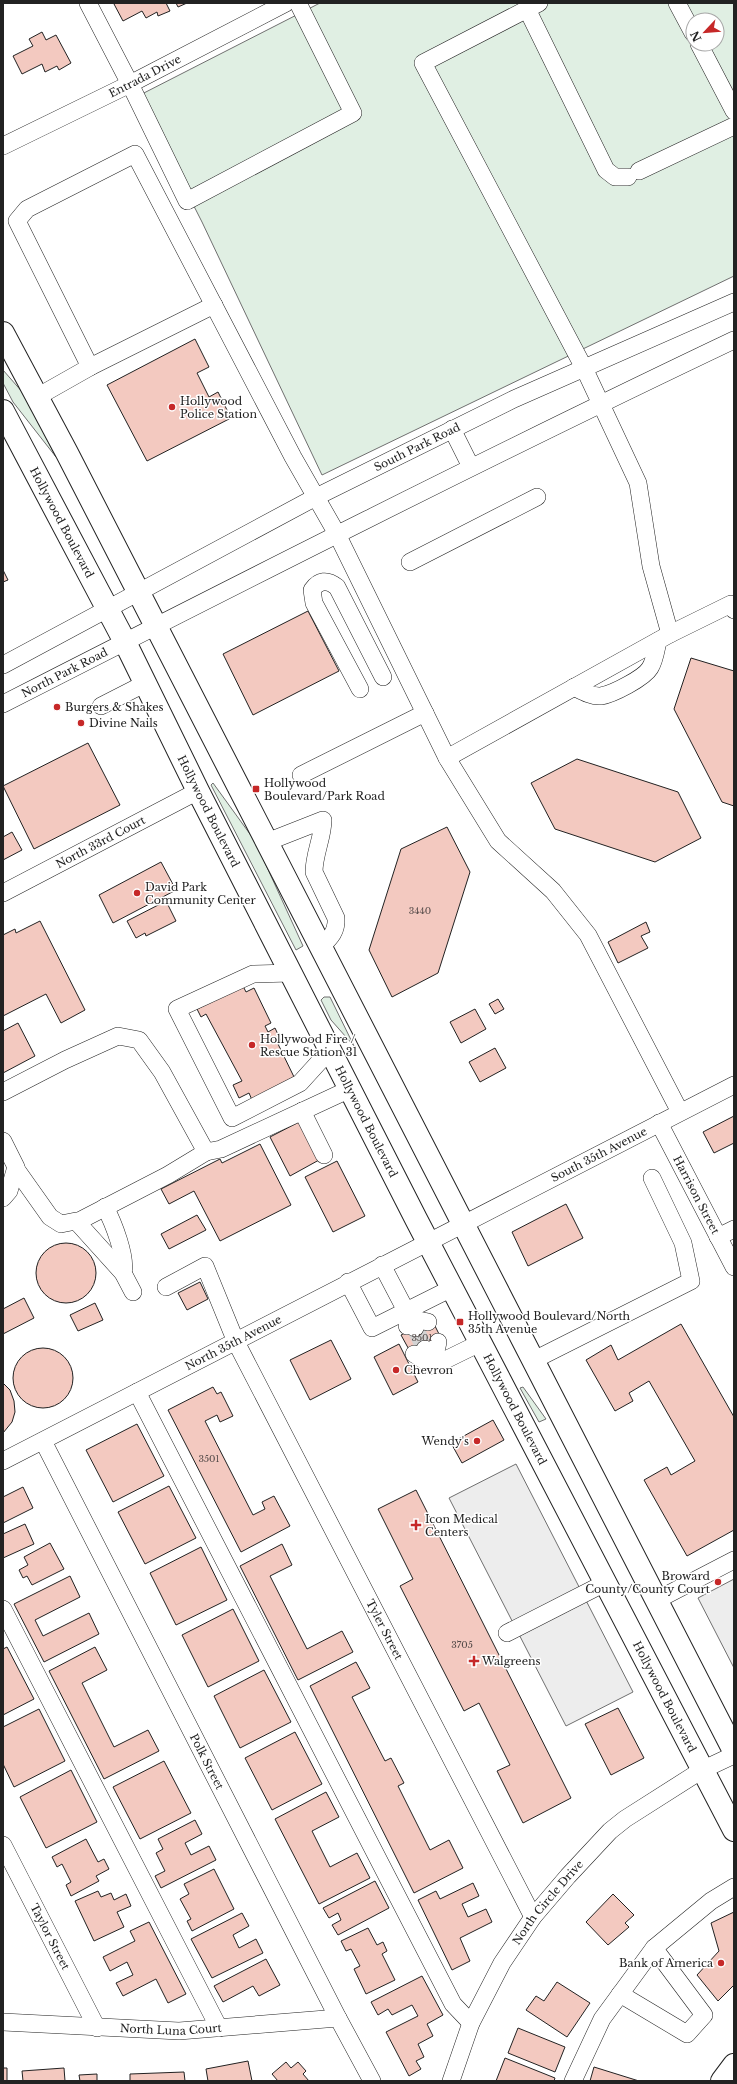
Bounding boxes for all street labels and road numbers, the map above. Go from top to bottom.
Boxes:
street label: Entrada Drive [106,52,183,100]
street label: South Park Road [372,419,463,474]
street label: Hollywood Boulevard [27,465,97,581]
street label: North Park Road [19,645,110,700]
street label: Hollywood Boulevard [175,753,243,870]
street label: North 33rd Court [53,812,148,871]
street label: Hollywood Boulevard [332,1063,401,1180]
street label: South 35th Avenue [548,1124,649,1185]
street label: Harrison Street [670,1153,723,1237]
street label: North 35th Avenue [183,1312,284,1373]
street label: Hollywood Boulevard [480,1351,550,1468]
street label: Tyler Street [363,1597,406,1663]
street label: Hollywood Boulevard [630,1639,700,1755]
street label: Polk Street [187,1731,227,1793]
street label: North Circle Drive [509,1857,586,1947]
street label: Taylor Street [27,1901,73,1973]
street label: North Luna Court [120,2020,223,2038]

